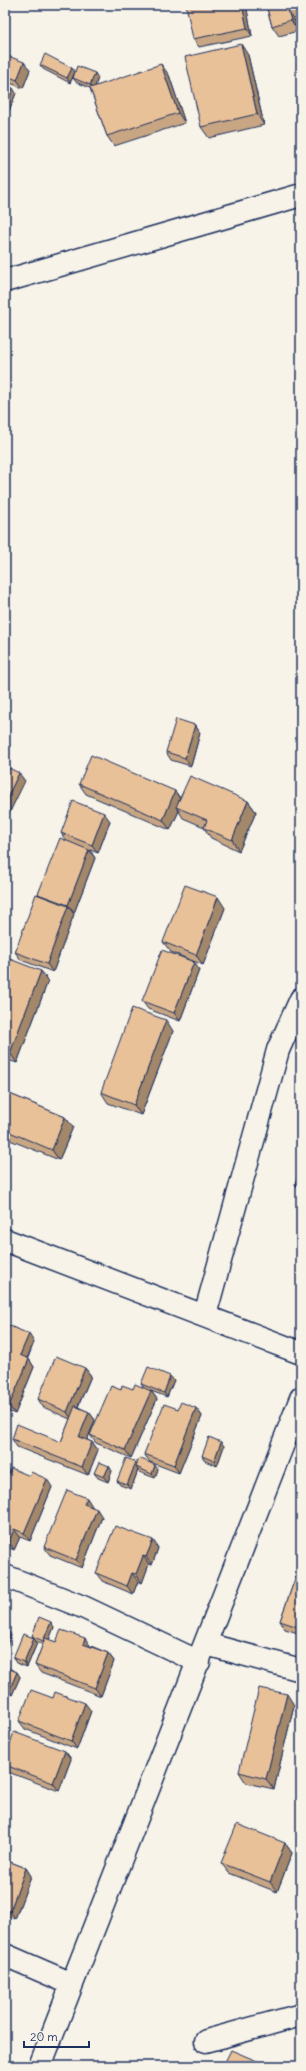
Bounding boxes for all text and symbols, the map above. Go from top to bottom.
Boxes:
scale bar [24,2023,89,2049]
text: 20 m [30,2029,58,2044]

